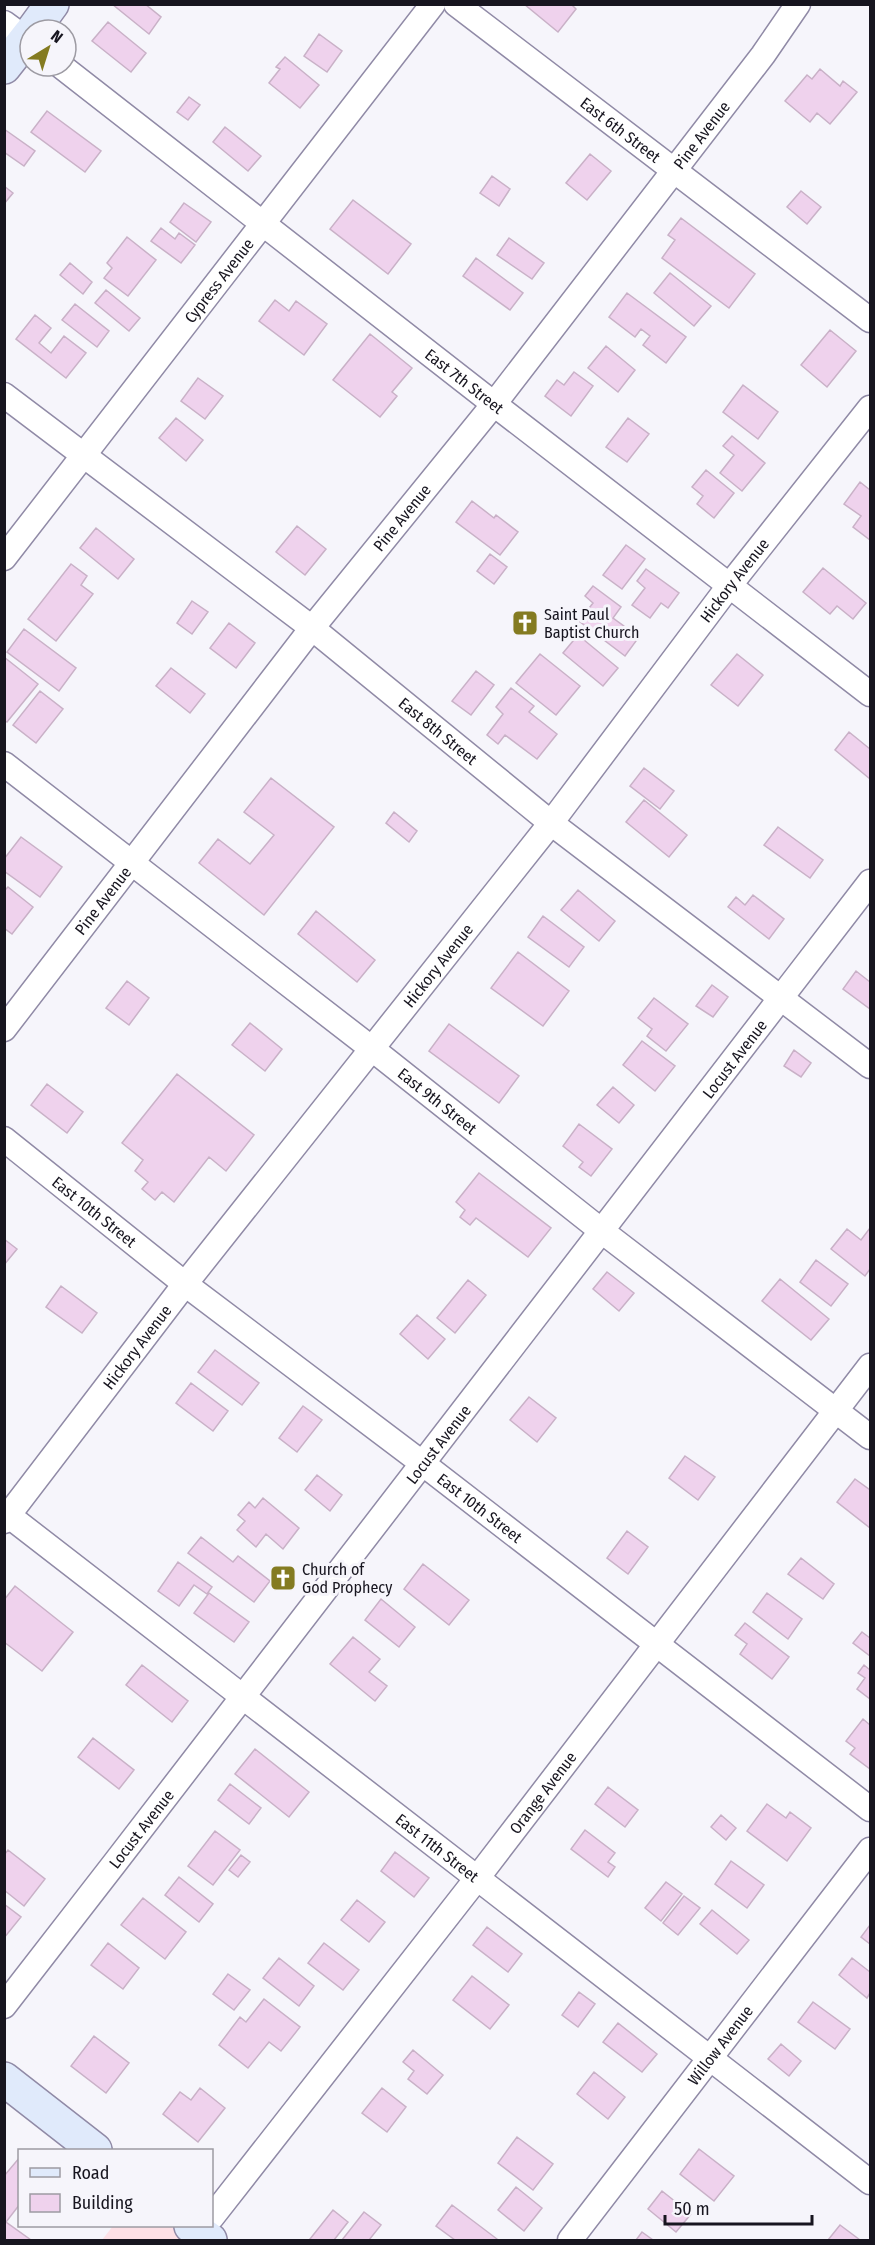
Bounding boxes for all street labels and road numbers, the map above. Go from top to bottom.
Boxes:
street label: East 6th Street [577,93,665,167]
street label: Pine Avenue [669,97,734,173]
street label: Cypress Avenue [180,234,258,326]
street label: East 7th Street [422,345,508,418]
street label: Pine Avenue [369,480,435,555]
street label: Hickory Avenue [696,534,773,626]
street label: East 8th Street [395,693,482,769]
street label: Pine Avenue [71,863,135,938]
street label: Hickory Avenue [399,920,477,1011]
street label: Locust Avenue [698,1016,771,1102]
street label: East 9th Street [394,1064,481,1138]
street label: East 10th Street [49,1172,141,1251]
street label: Hickory Avenue [99,1301,175,1393]
street label: Locust Avenue [402,1401,475,1487]
street label: East 10th Street [434,1469,527,1547]
street label: Orange Avenue [505,1748,580,1838]
street label: Locust Avenue [105,1786,178,1872]
street label: East 11th Street [392,1809,483,1886]
street label: Willow Avenue [683,2001,757,2089]

